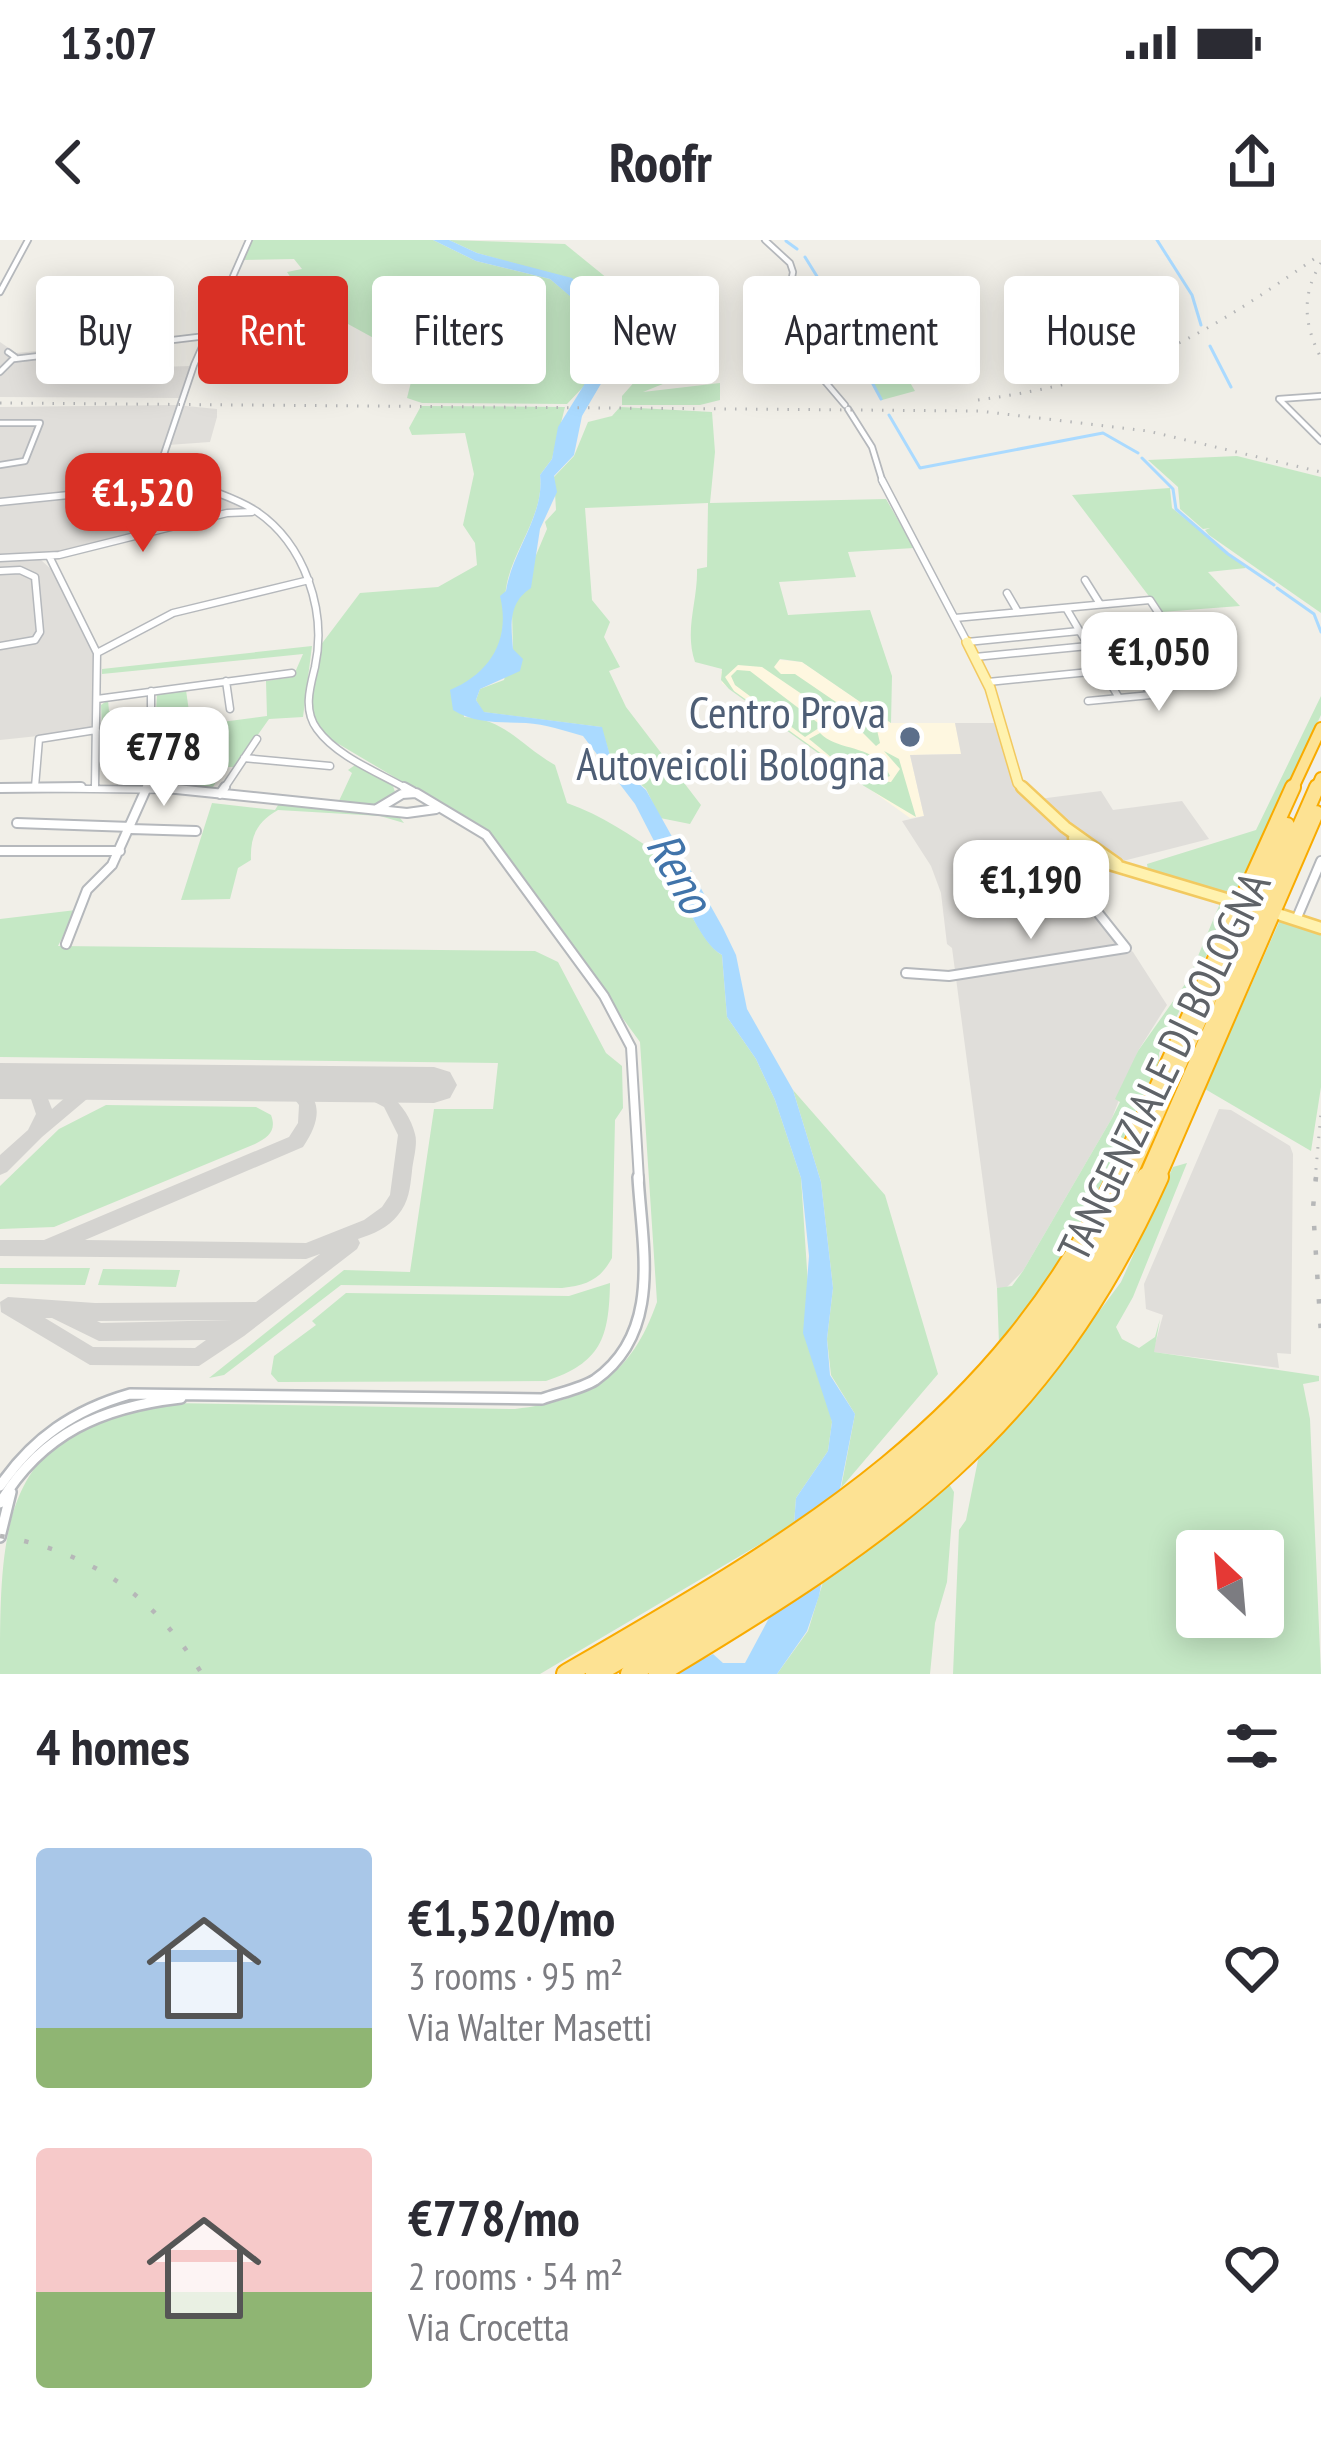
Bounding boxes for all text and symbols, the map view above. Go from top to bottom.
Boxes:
text: 13:07 [60,13,157,71]
text: Roofr [609,127,712,197]
icon: back [36,129,102,195]
icon: share [1219,129,1285,195]
chip: Buy [36,276,174,384]
chip: Rent [198,276,348,384]
chip: Filters [372,276,546,384]
chip: New [570,276,719,384]
chip: Apartment [743,276,980,384]
chip: House [1004,276,1179,384]
pin: €1,520 [45,453,241,555]
text: €1,520 [92,466,194,517]
pin: €1,050 [1061,612,1257,714]
text: €1,050 [1108,625,1210,676]
place label: Centro Prova Autoveicoli Bologna [576,682,886,792]
pin: €778 [93,707,235,809]
text: €778 [127,720,201,771]
marker: Centro Prova Autoveicoli Bologna [897,724,923,750]
water label: Reno [634,821,730,926]
pin: €1,190 [933,840,1129,942]
text: €1,190 [980,853,1082,904]
street label: TANGENZIALE DI BOLOGNA [1044,861,1283,1270]
north arrow [1176,1530,1284,1638]
map controls [1176,1530,1284,1638]
text: 4 homes [36,1713,190,1779]
icon: filters [1219,1713,1285,1779]
text: €1,520/mo [408,1884,615,1950]
icon: home [132,1896,276,2040]
icon: heart [1219,1935,1285,2001]
text: 3 rooms · 95 m² [408,1950,623,2001]
text: Via Walter Masetti [408,2001,652,2052]
text: €778/mo [408,2184,580,2250]
icon: home [132,2196,276,2340]
icon: heart [1219,2235,1285,2301]
text: 2 rooms · 54 m² [408,2250,623,2301]
text: Via Crocetta [408,2301,570,2352]

